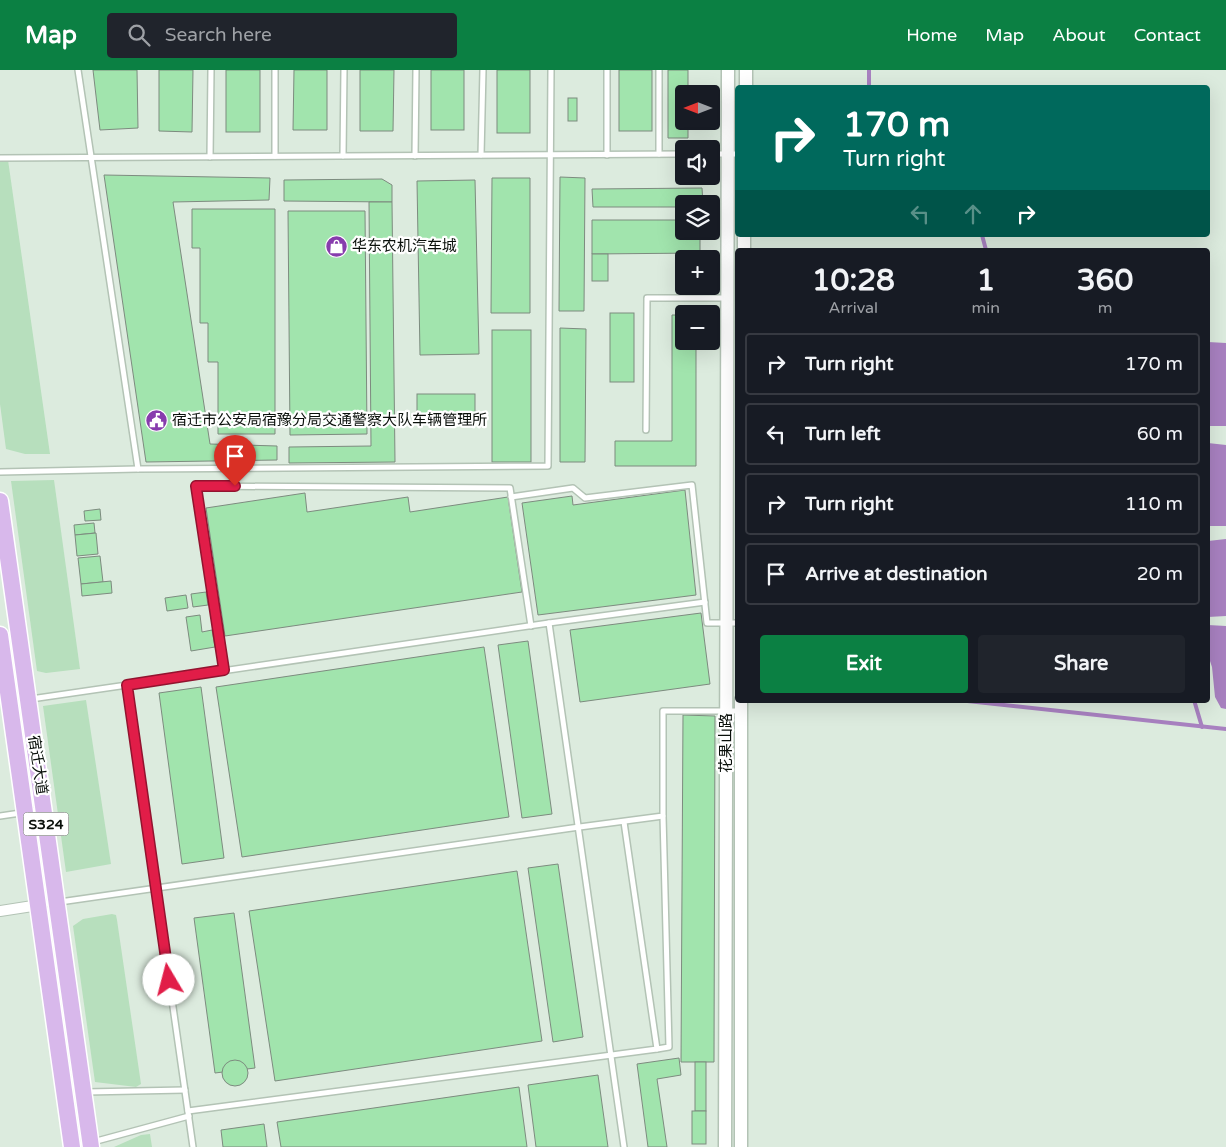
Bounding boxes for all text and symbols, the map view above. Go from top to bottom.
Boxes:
search box [107,13,457,58]
text: Map [25,21,77,50]
icon: search [125,21,153,49]
text: Search here [165,24,272,46]
text: Home [906,24,957,46]
text: Map [985,24,1024,46]
text: About [1052,24,1106,46]
text: Contact [1134,24,1201,46]
north arrow [675,85,720,130]
map controls [675,85,720,350]
text: 170 m [843,104,950,146]
icon: right [760,105,825,170]
button: sound [675,140,720,185]
text: Turn right [843,146,945,172]
button: layers [675,195,720,240]
icon: left [906,200,934,228]
icon: ahead [959,200,987,228]
icon: right [1012,200,1040,228]
shop icon: 华东农机汽车城 [324,234,348,258]
place label: 华东农机汽车城 [352,237,457,255]
button: + [675,250,720,295]
text: 10:28 [812,262,895,299]
text: 1 [976,262,995,299]
text: 360 [1077,262,1133,299]
text: Arrival [829,298,878,318]
text: min [972,298,1000,318]
text: m [1098,298,1112,318]
button: − [675,305,720,350]
icon: right [762,350,790,378]
text: Turn right [805,353,893,375]
text: 170 m [1125,353,1183,375]
public building icon: 宿迁市公安局宿豫分局交通警察大队车辆管理所 [144,408,168,432]
place label: 宿迁市公安局宿豫分局交通警察大队车辆管理所 [172,411,487,429]
icon: left [762,420,790,448]
text: Turn left [805,423,881,445]
text: 60 m [1137,423,1183,445]
pin [214,435,256,486]
icon: arrive [221,442,249,470]
icon: right [762,490,790,518]
text: Turn right [805,493,893,515]
text: 110 m [1125,493,1183,515]
icon: arrive [762,560,790,588]
text: Arrive at destination [805,563,988,585]
text: 20 m [1137,563,1183,585]
button: Exit [760,635,968,693]
button: Share [978,635,1185,693]
street label: 花果山路 [717,713,735,773]
street label: 宿迁大道 [25,734,51,796]
road number: S324 [23,812,68,836]
position arrow [142,953,194,1005]

